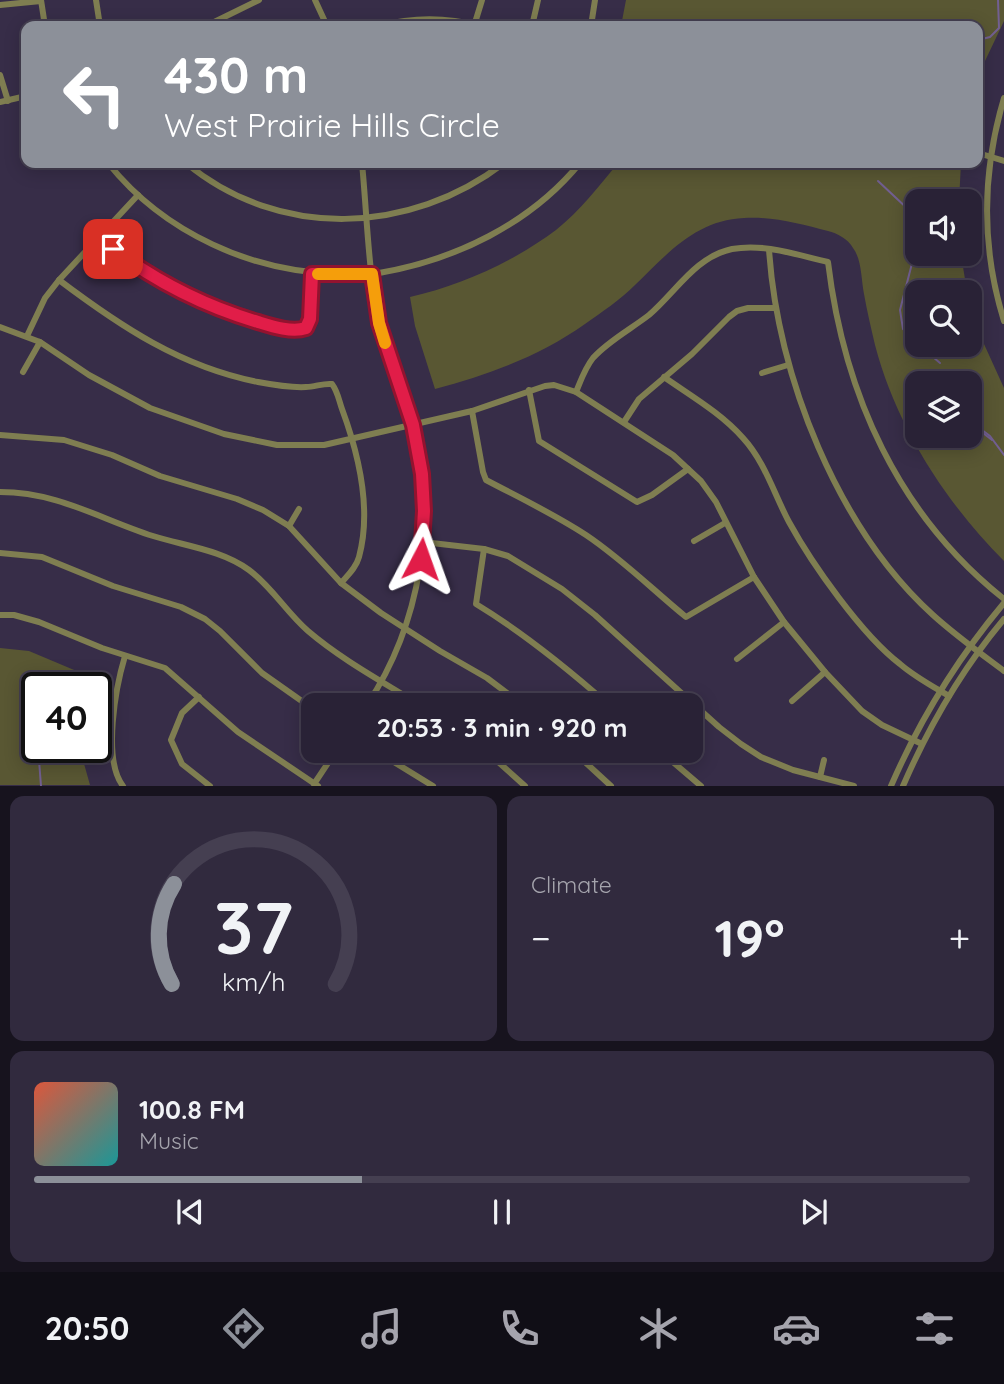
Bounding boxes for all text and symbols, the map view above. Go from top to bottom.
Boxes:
text: 430 m [164,44,308,105]
icon: left [49,49,140,140]
text: West Prairie Hills Circle [164,105,500,145]
map controls [905,189,982,448]
button: sound [905,189,982,266]
pin [83,219,143,279]
icon: arrive [94,230,132,268]
button: search [905,280,982,357]
button: layers [905,371,982,448]
position arrow [384,522,458,596]
speed limit sign: 40 [21,672,112,763]
text: 20:53 · 3 min · 920 m [376,711,628,744]
text: Climate [531,870,612,899]
text: 37 [214,882,293,973]
text: 19° [715,905,785,970]
text: − [531,914,551,962]
text: + [949,914,970,962]
text: km/h [222,966,285,997]
text: 100.8 FM [139,1093,245,1126]
text: Music [139,1126,199,1155]
icon: previous [171,1193,209,1231]
icon: pause [483,1193,521,1231]
icon: next [795,1193,833,1231]
icon: directions [219,1304,268,1353]
icon: music [357,1304,406,1353]
icon: phone [495,1304,544,1353]
icon: climate [634,1304,683,1353]
icon: car [772,1304,821,1353]
icon: filters [910,1304,959,1353]
text: 20:50 [45,1308,129,1348]

